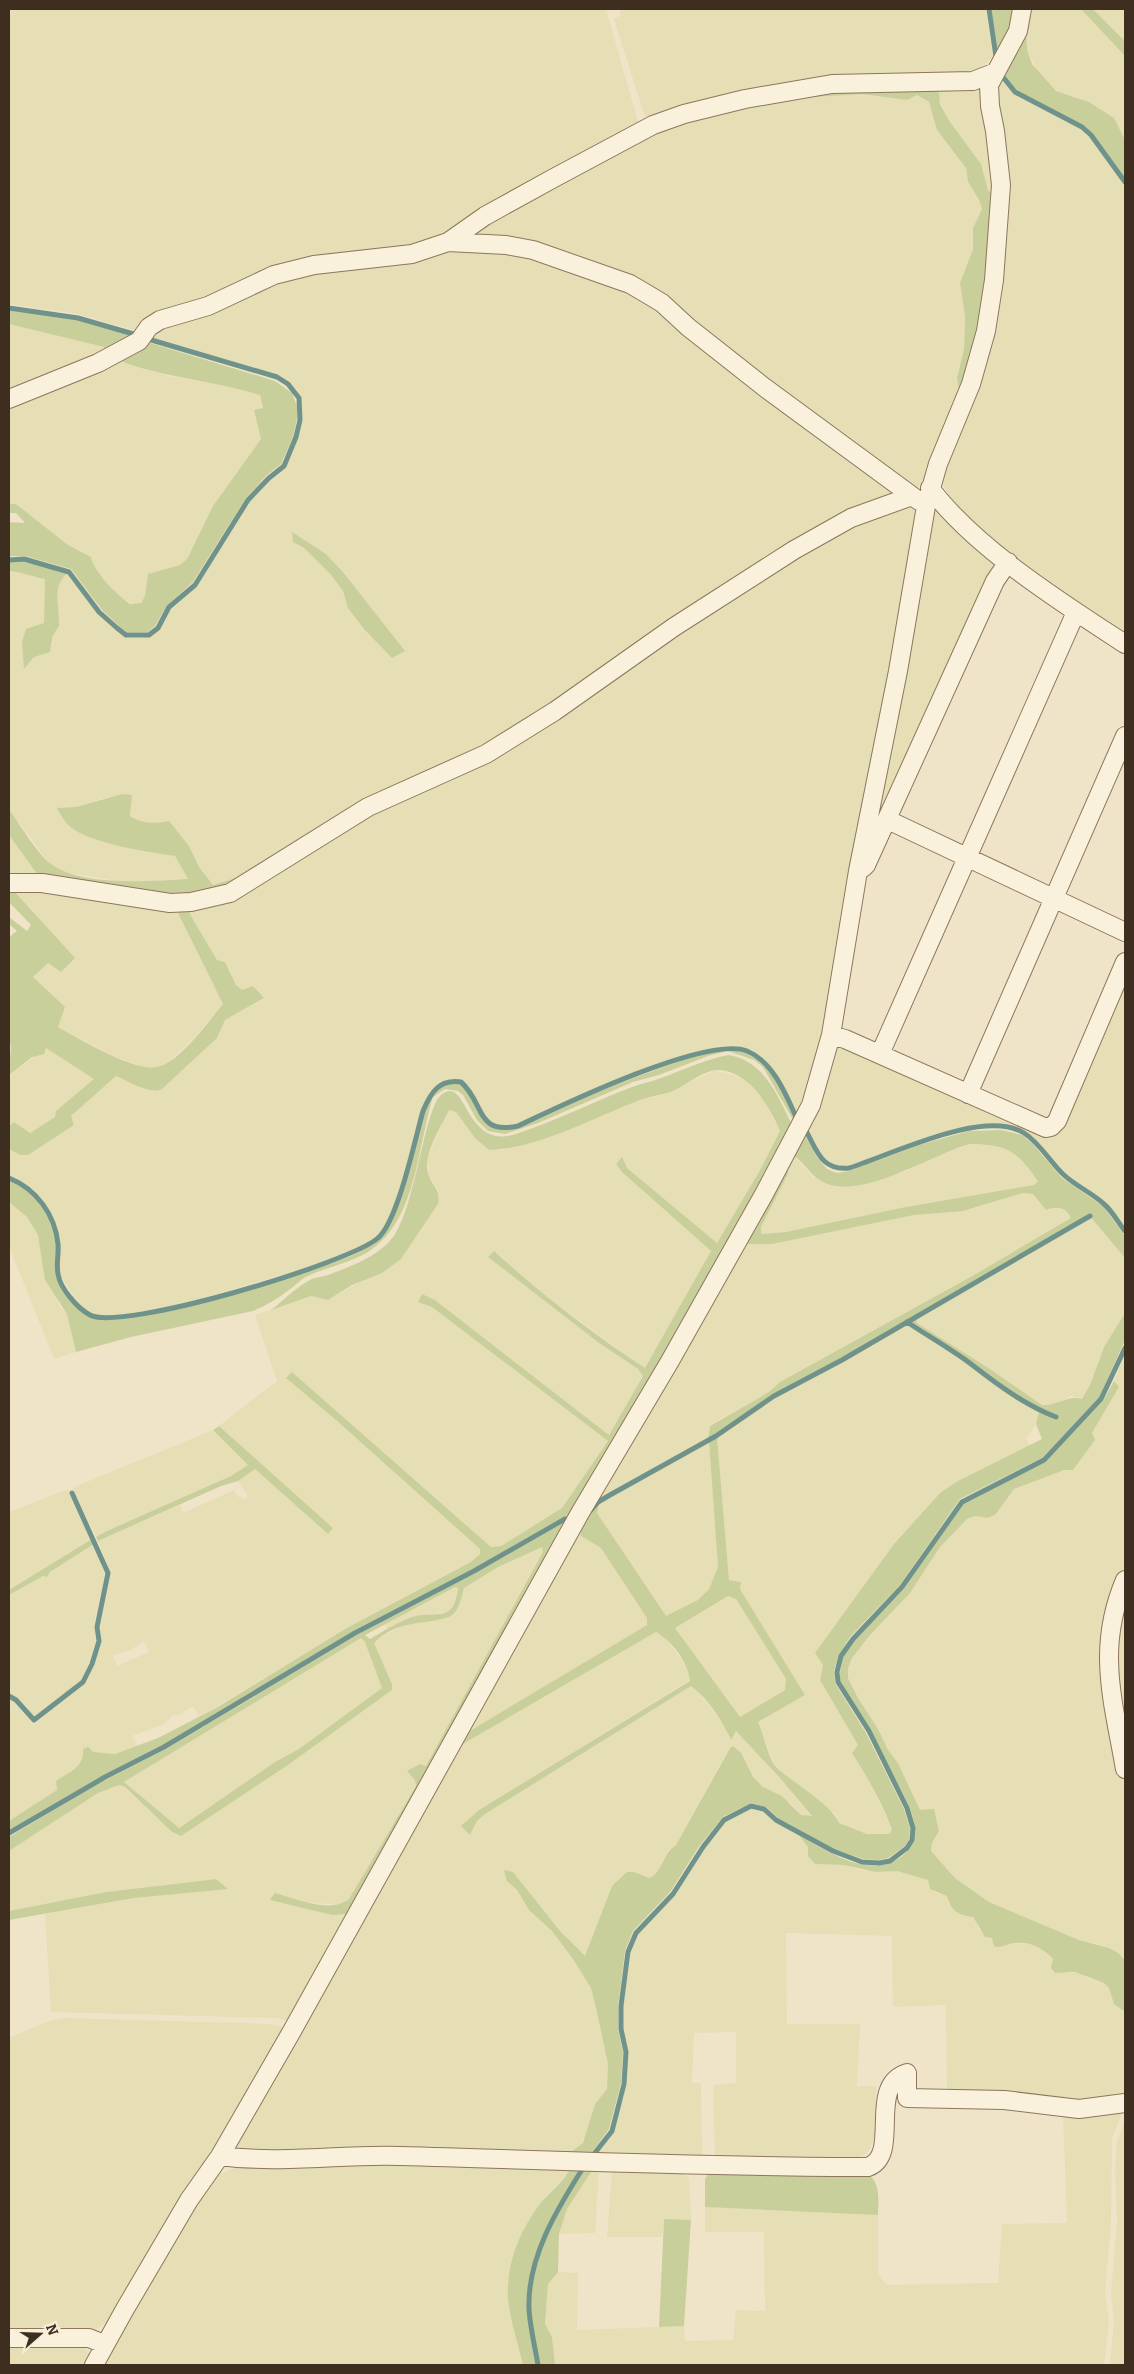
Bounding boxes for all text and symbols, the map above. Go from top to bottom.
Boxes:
north arrow [15,2309,65,2359]
text: N [42,2322,62,2338]

